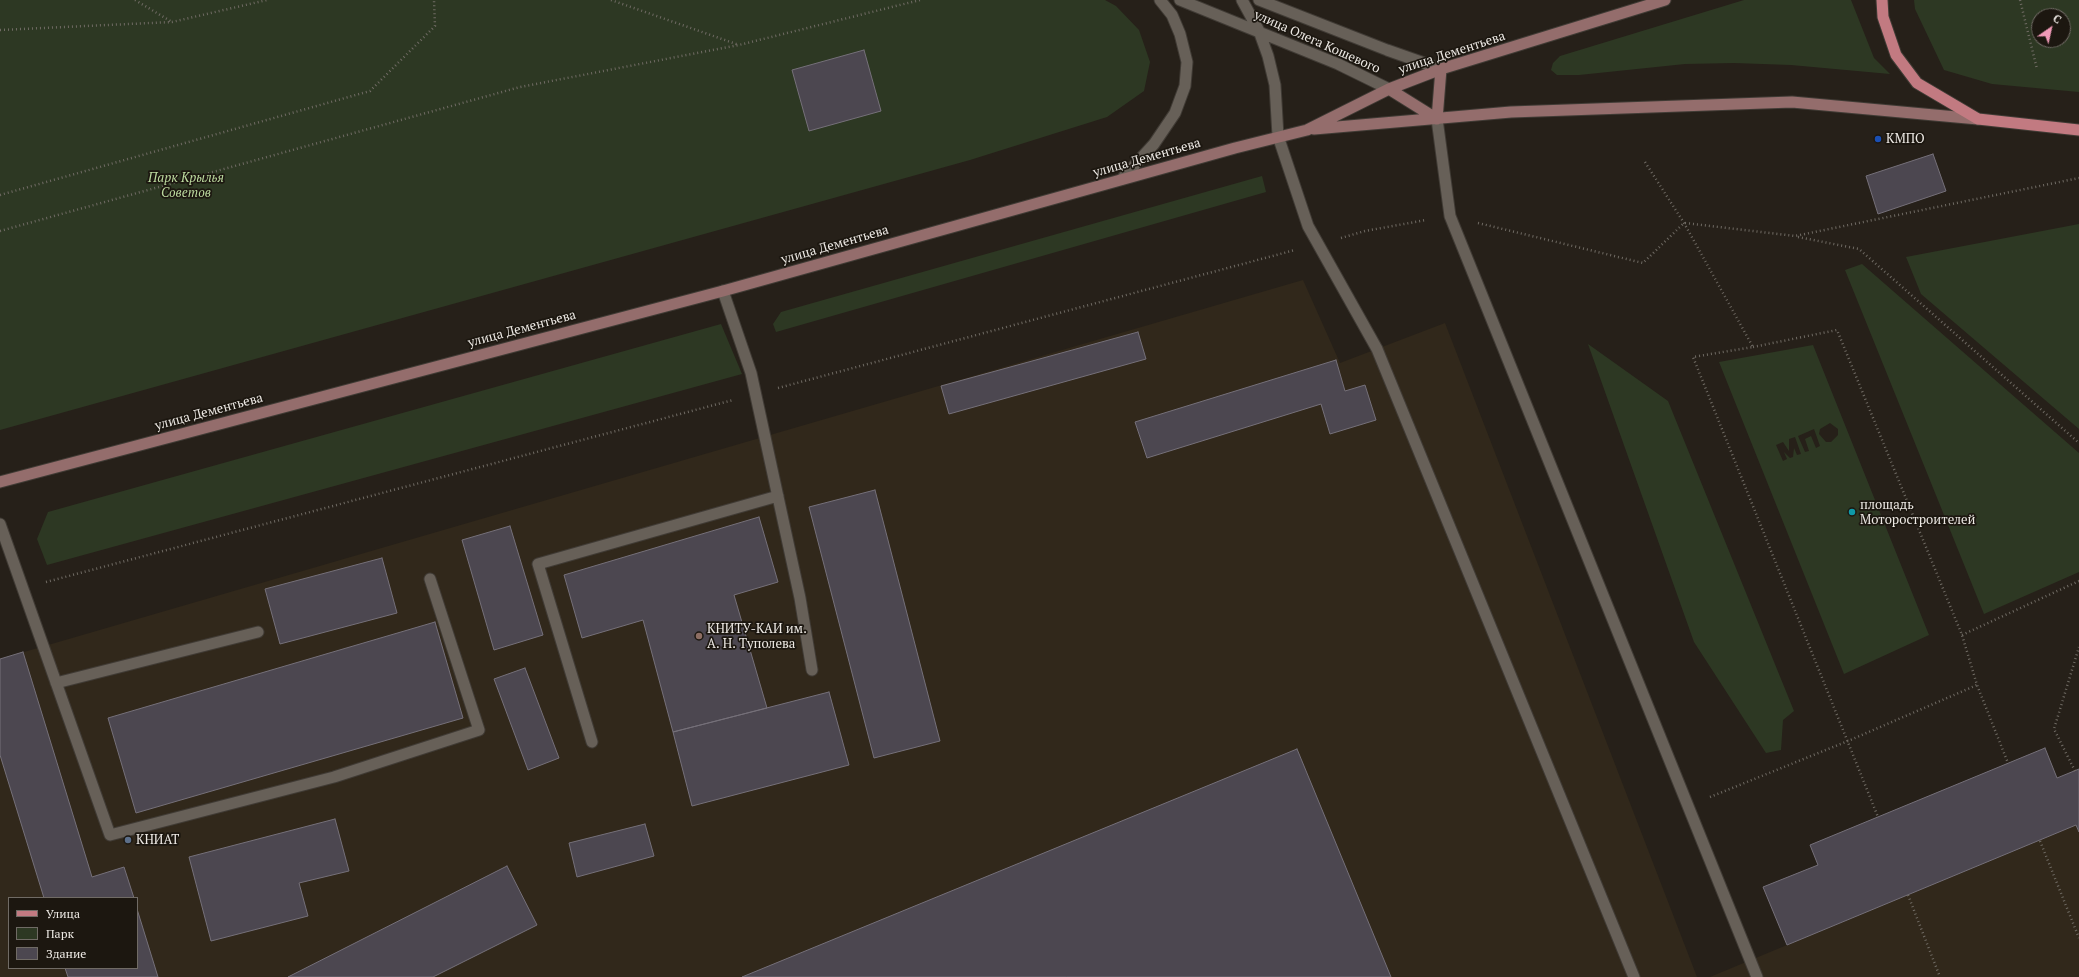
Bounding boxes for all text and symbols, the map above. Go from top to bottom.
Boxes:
street label: улица Олега Кошевого [1252,7,1382,77]
north arrow [2031,8,2071,48]
text: С [2050,11,2064,27]
street label: улица Дементьева [1397,28,1507,78]
place label: КМПО [1886,131,1925,147]
marker: КМПО [1873,134,1883,144]
street label: улица Дементьева [1091,135,1203,181]
park label: Парк Крылья Советов [148,170,224,201]
street label: улица Дементьева [779,222,891,268]
street label: улица Дементьева [466,307,578,351]
street label: улица Дементьева [153,390,265,434]
place label: площадь Моторостроителей [1860,497,1976,528]
marker: площадь Моторостроителей [1847,507,1857,517]
place label: КНИТУ-КАИ им. А. Н. Туполева [707,621,807,652]
marker: КНИТУ-КАИ им. А. Н. Туполева [694,631,704,641]
place label: КНИАТ [136,832,179,848]
marker: КНИАТ [123,835,133,845]
legend [8,897,138,969]
text: Улица [46,906,80,921]
text: Парк [46,926,74,941]
text: Здание [46,946,86,961]

